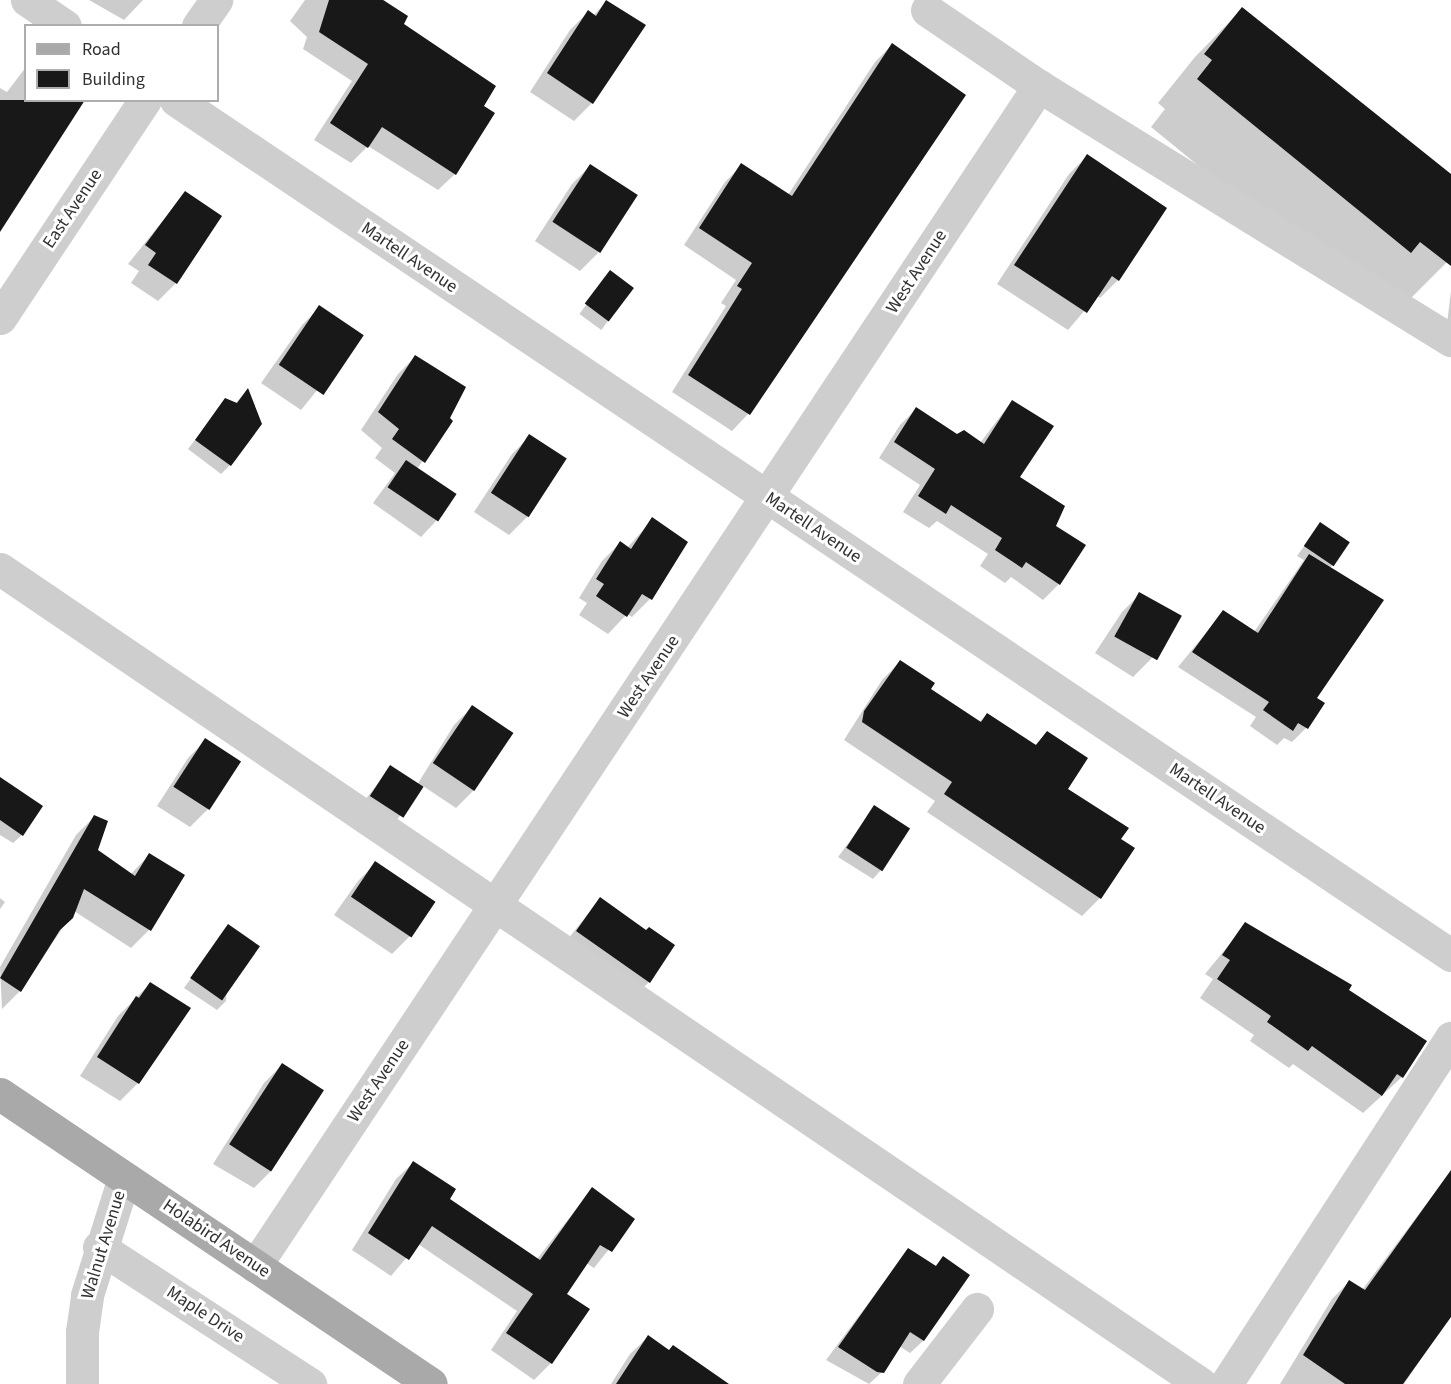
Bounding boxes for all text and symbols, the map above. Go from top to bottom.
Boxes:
legend [24,24,219,102]
text: Road [82,37,121,62]
text: Building [82,67,145,92]
street label: East Avenue [39,165,107,253]
street label: Martell Avenue [357,218,461,298]
street label: West Avenue [882,226,952,318]
street label: Martell Avenue [761,488,865,568]
street label: West Avenue [613,631,685,723]
street label: Martell Avenue [1165,759,1269,839]
street label: West Avenue [343,1035,415,1127]
street label: Walnut Avenue [77,1188,131,1302]
street label: Holabird Avenue [158,1195,274,1283]
street label: Maple Drive [162,1282,248,1348]

